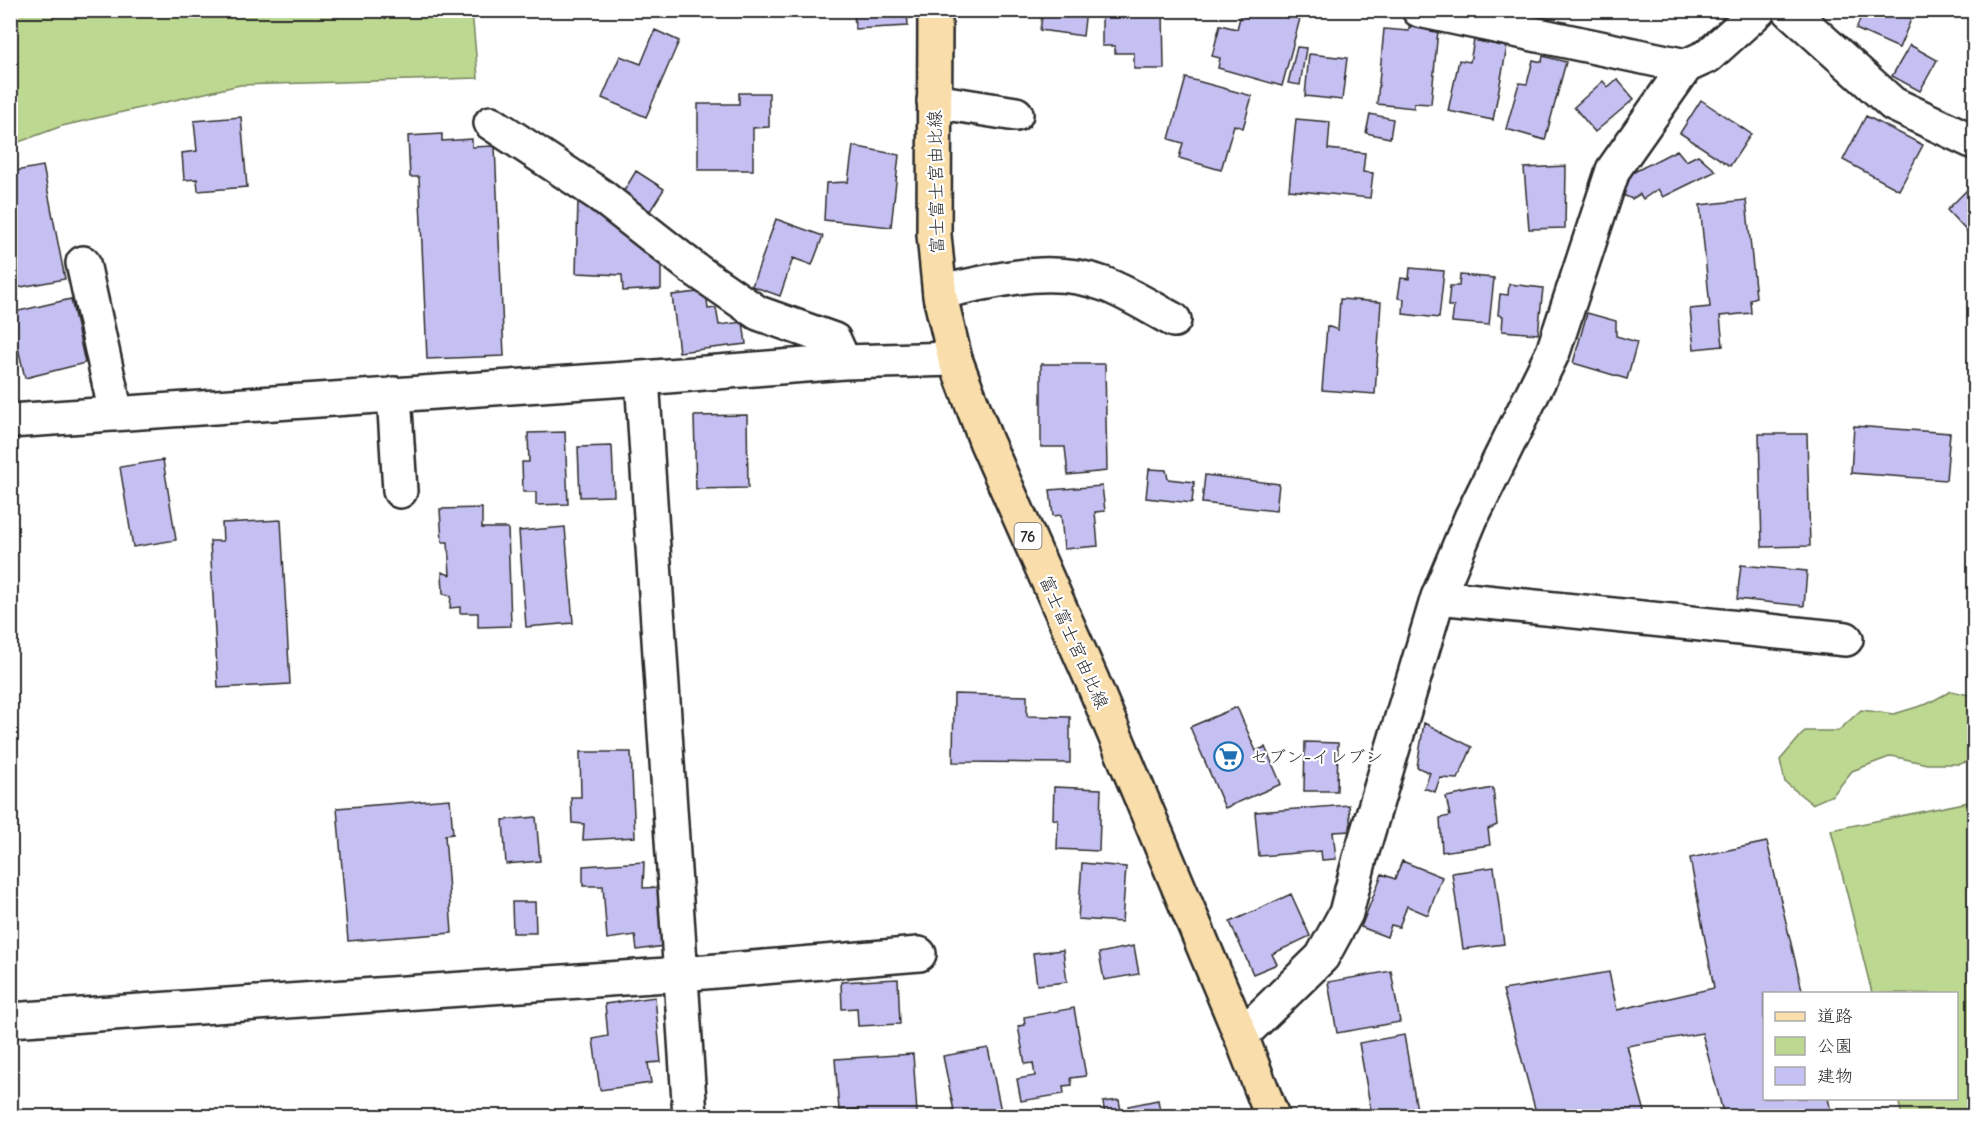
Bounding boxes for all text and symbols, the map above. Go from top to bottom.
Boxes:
street label: 富士富士宮由比線 [925,110,948,254]
road number: 76 [1014,523,1042,549]
street label: 富士富士宮由比線 [1035,572,1112,712]
supermarket icon: セブン-イレブン [1213,741,1245,773]
place label: セブン-イレブン [1250,747,1383,768]
legend [1763,992,1958,1100]
text: 道路 [1817,1006,1853,1027]
text: 公園 [1817,1036,1853,1057]
text: 建物 [1817,1066,1853,1087]

